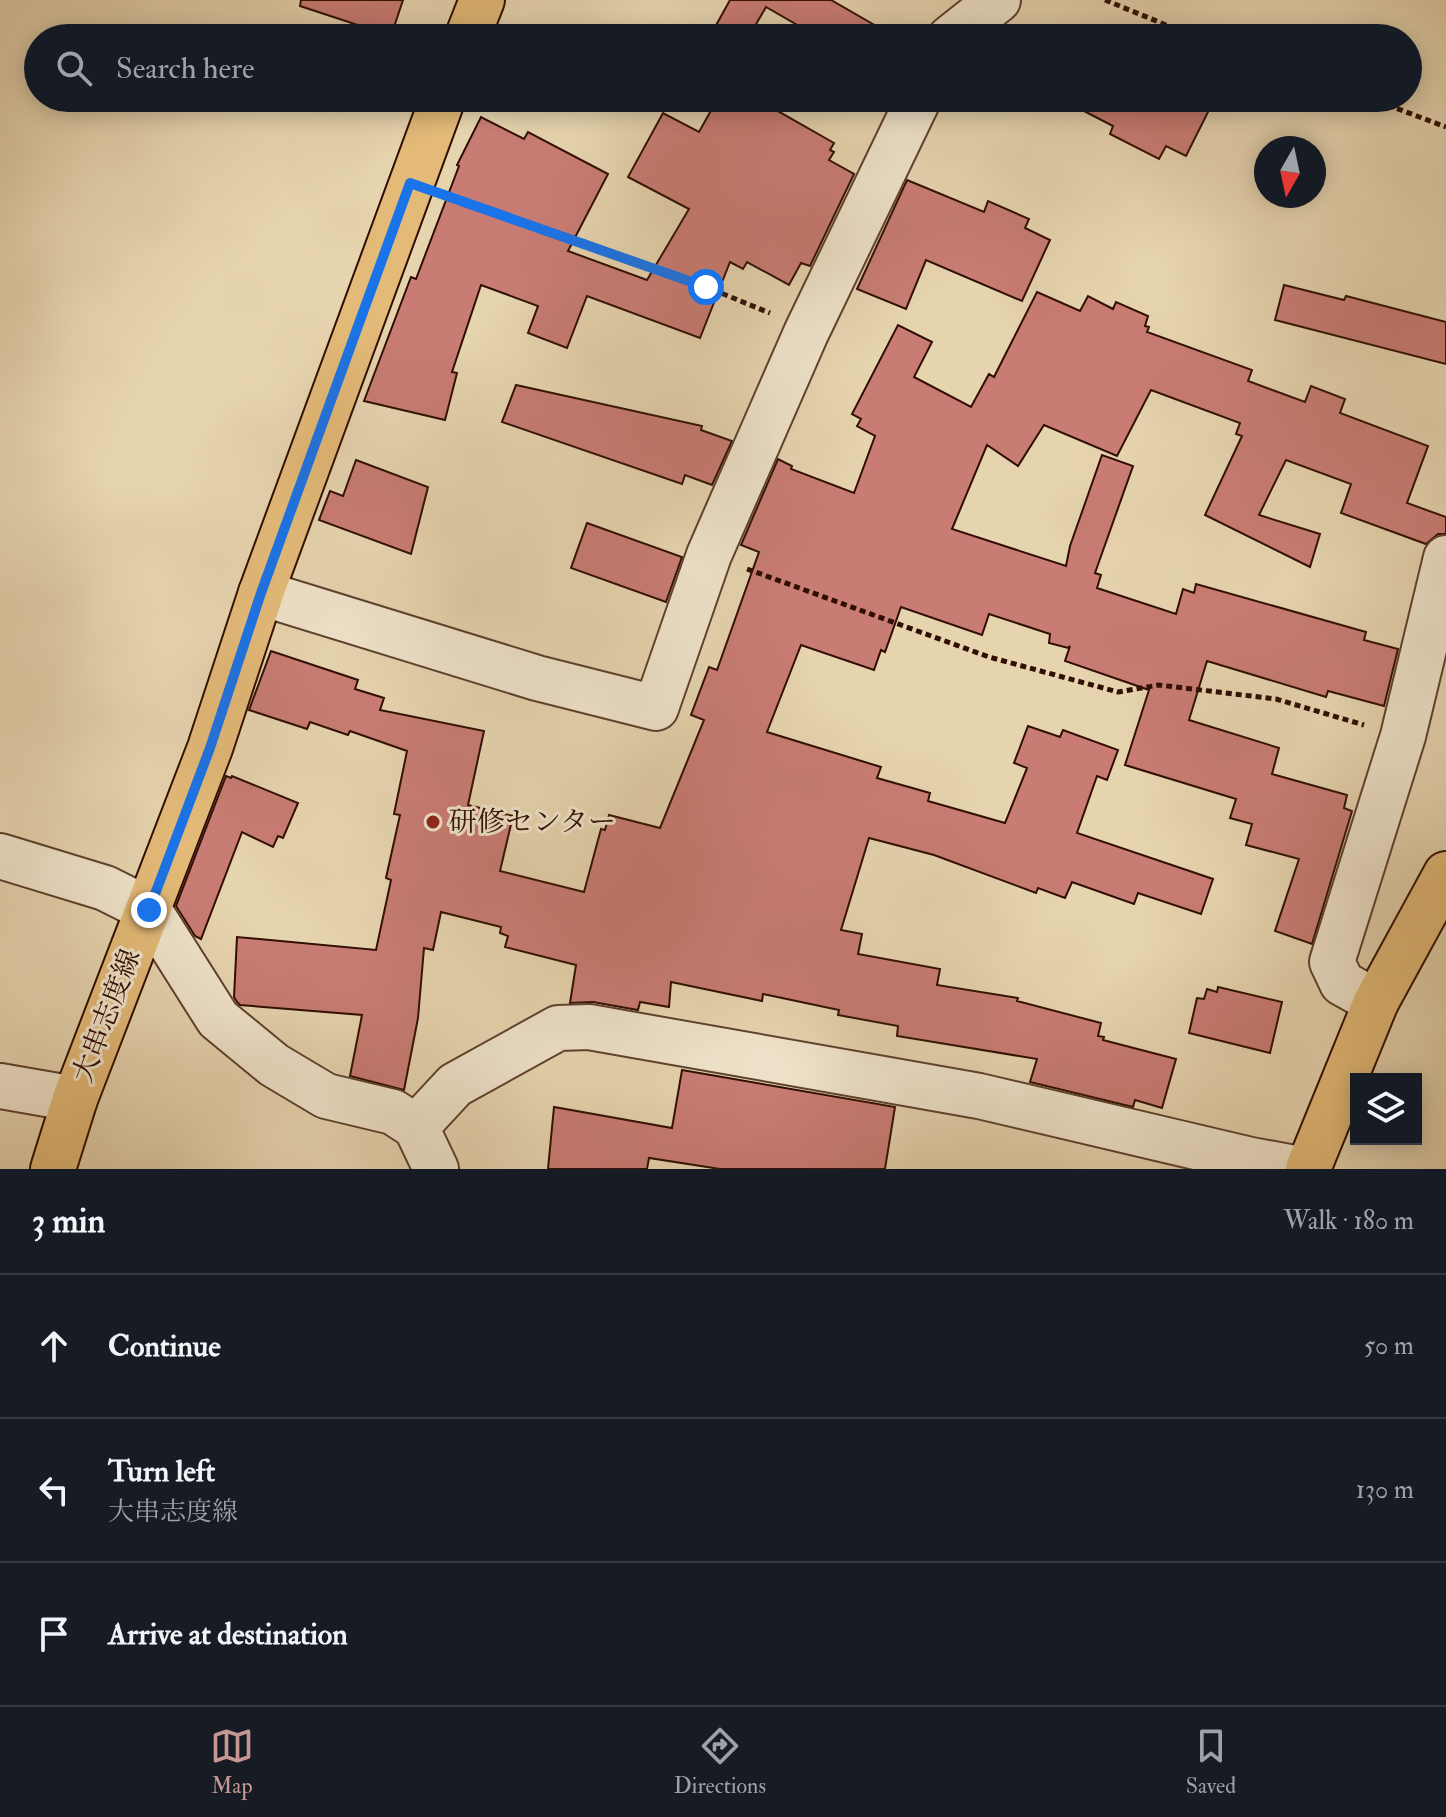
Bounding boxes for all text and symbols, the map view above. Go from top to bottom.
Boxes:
search box [24,24,1422,112]
icon: search [52,46,96,90]
text: Search here [116,50,255,87]
north arrow [1254,136,1326,208]
route start [688,269,724,305]
place label: 研修センター [449,805,616,840]
marker: 研修センター [424,813,442,831]
route end [131,892,167,928]
street label: 大串志度線 [66,944,148,1088]
map controls [1350,1073,1422,1145]
button: layers [1350,1073,1422,1145]
text: 3 min [32,1200,105,1243]
text: Walk · 180 m [1284,1205,1414,1237]
icon: ahead [32,1324,76,1368]
text: Continue [108,1328,221,1365]
text: 50 m [1364,1330,1414,1362]
text: Turn left [108,1453,215,1490]
icon: left [32,1468,76,1512]
text: 130 m [1356,1474,1414,1506]
text: 大串志度線 [108,1496,238,1528]
icon: arrive [32,1612,76,1656]
text: Arrive at destination [108,1616,348,1653]
tab: Map [210,1724,254,1800]
tab: Directions [674,1724,766,1800]
tab: Saved [1186,1724,1236,1800]

